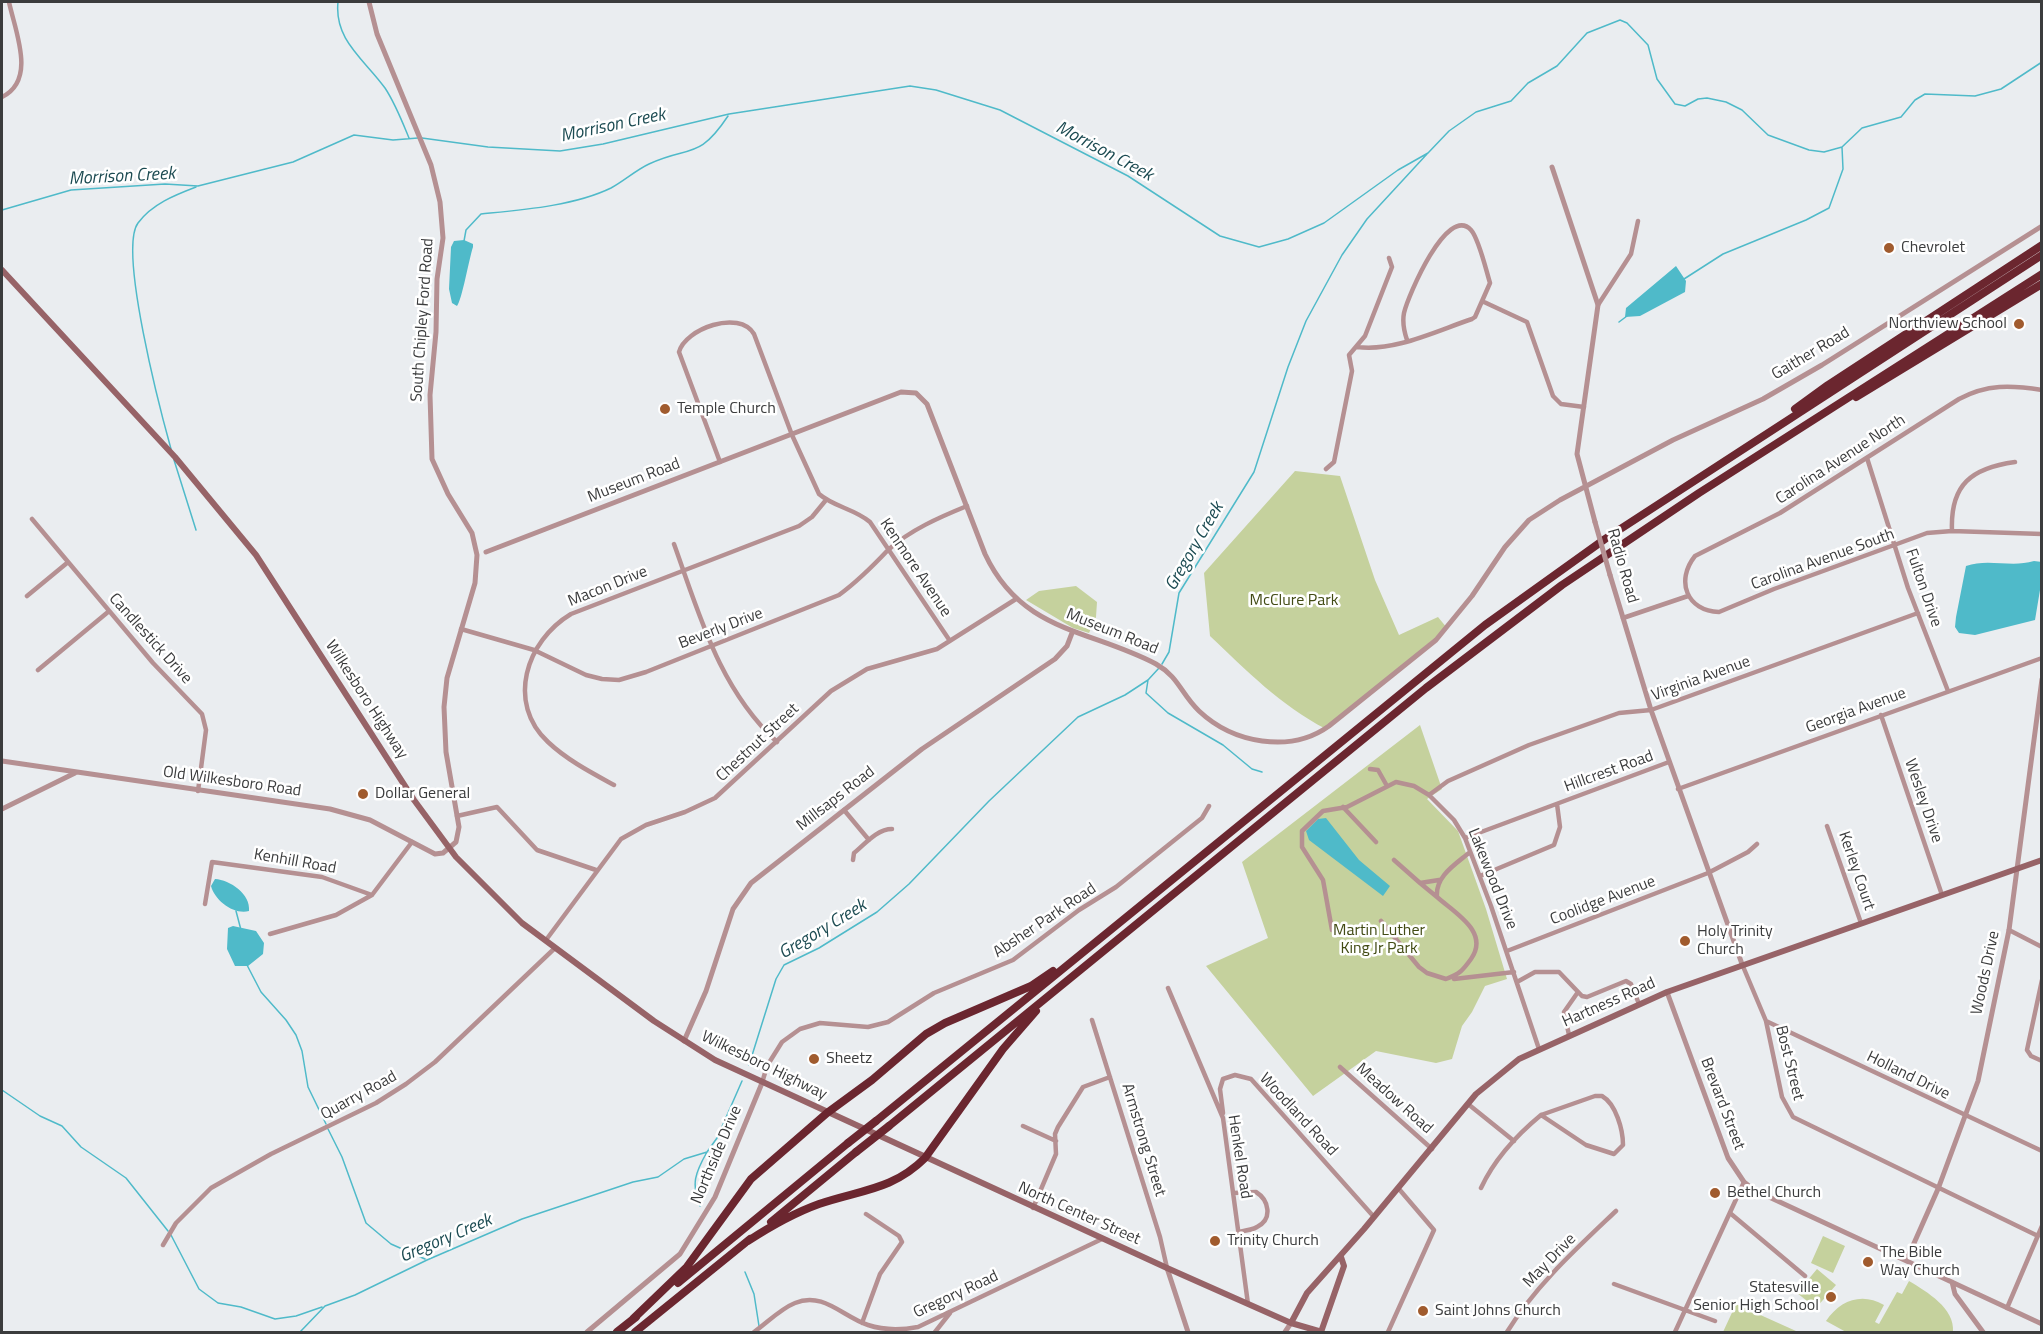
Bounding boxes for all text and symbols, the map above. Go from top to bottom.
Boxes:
water label: Morrison Creek [559,104,667,148]
water label: Morrison Creek [1052,117,1156,187]
water label: Morrison Creek [68,163,176,191]
street label: South Chipley Ford Road [408,238,438,402]
place label: Chevrolet [1901,238,1965,258]
marker: Chevrolet [1882,241,1896,255]
place label: Northview School [1888,314,2007,334]
marker: Northview School [2012,317,2026,331]
street label: Gaither Road [1769,323,1853,385]
place label: Temple Church [677,399,776,419]
marker: Temple Church [658,402,672,416]
street label: Carolina Avenue North [1773,411,1909,509]
street label: Museum Road [585,455,683,507]
water label: Gregory Creek [1161,499,1229,595]
street label: Kenmore Avenue [875,515,955,621]
street label: Carolina Avenue South [1749,525,1897,595]
street label: Radio Road [1602,527,1642,605]
street label: Fulton Drive [1901,546,1945,630]
street label: Macon Drive [566,562,650,612]
street label: Candlestick Drive [104,590,196,688]
park label: McClure Park [1250,591,1338,611]
street label: Beverly Drive [676,604,766,654]
street label: Museum Road [1063,605,1161,659]
street label: Wilkesboro Highway [321,637,411,763]
street label: Virginia Avenue [1649,652,1753,706]
street label: Georgia Avenue [1803,684,1909,738]
street label: Chestnut Street [713,700,803,786]
street label: Hillcrest Road [1562,747,1656,797]
street label: Wesley Drive [1900,757,1946,845]
street label: Old Wilkesboro Road [162,763,302,801]
street label: Millsaps Road [793,763,879,835]
place label: Dollar General [375,784,470,804]
marker: Dollar General [356,787,370,801]
street label: Lakewood Drive [1463,826,1521,932]
street label: Kerley Court [1834,829,1878,913]
street label: Kenhill Road [252,845,338,879]
street label: Coolidge Avenue [1548,872,1658,930]
street label: Absher Park Road [990,880,1100,962]
water label: Gregory Creek [775,895,871,965]
park label: Martin Luther King Jr Park [1333,921,1425,959]
place label: Holy Trinity Church [1697,922,1773,960]
street label: Woods Drive [1968,929,2004,1017]
marker: Holy Trinity Church [1678,934,1692,948]
street label: Hartness Road [1560,974,1658,1032]
street label: Bost Street [1770,1024,1808,1102]
street label: Wilkesboro Highway [698,1027,830,1105]
street label: Holland Drive [1863,1048,1953,1104]
place label: Sheetz [826,1049,872,1069]
marker: Sheetz [807,1052,821,1066]
street label: Brevard Street [1696,1055,1748,1153]
street label: Meadow Road [1352,1060,1436,1138]
street label: Quarry Road [318,1067,400,1125]
street label: Woodland Road [1255,1070,1341,1160]
street label: Armstrong Street [1117,1081,1169,1199]
street label: Northside Drive [688,1103,746,1207]
street label: Henkel Road [1223,1114,1255,1200]
street label: North Center Street [1015,1178,1143,1250]
place label: Bethel Church [1727,1183,1821,1203]
marker: Bethel Church [1708,1186,1722,1200]
water label: Gregory Creek [397,1210,495,1268]
street label: May Drive [1520,1230,1580,1292]
place label: Trinity Church [1227,1231,1319,1251]
marker: Trinity Church [1208,1234,1222,1248]
place label: The Bible Way Church [1880,1243,1960,1281]
marker: The Bible Way Church [1861,1255,1875,1269]
street label: Gregory Road [911,1267,1001,1323]
place label: Statesville Senior High School [1693,1278,1819,1316]
marker: Statesville Senior High School [1824,1290,1838,1304]
place label: Saint Johns Church [1435,1301,1561,1321]
marker: Saint Johns Church [1416,1304,1430,1318]

